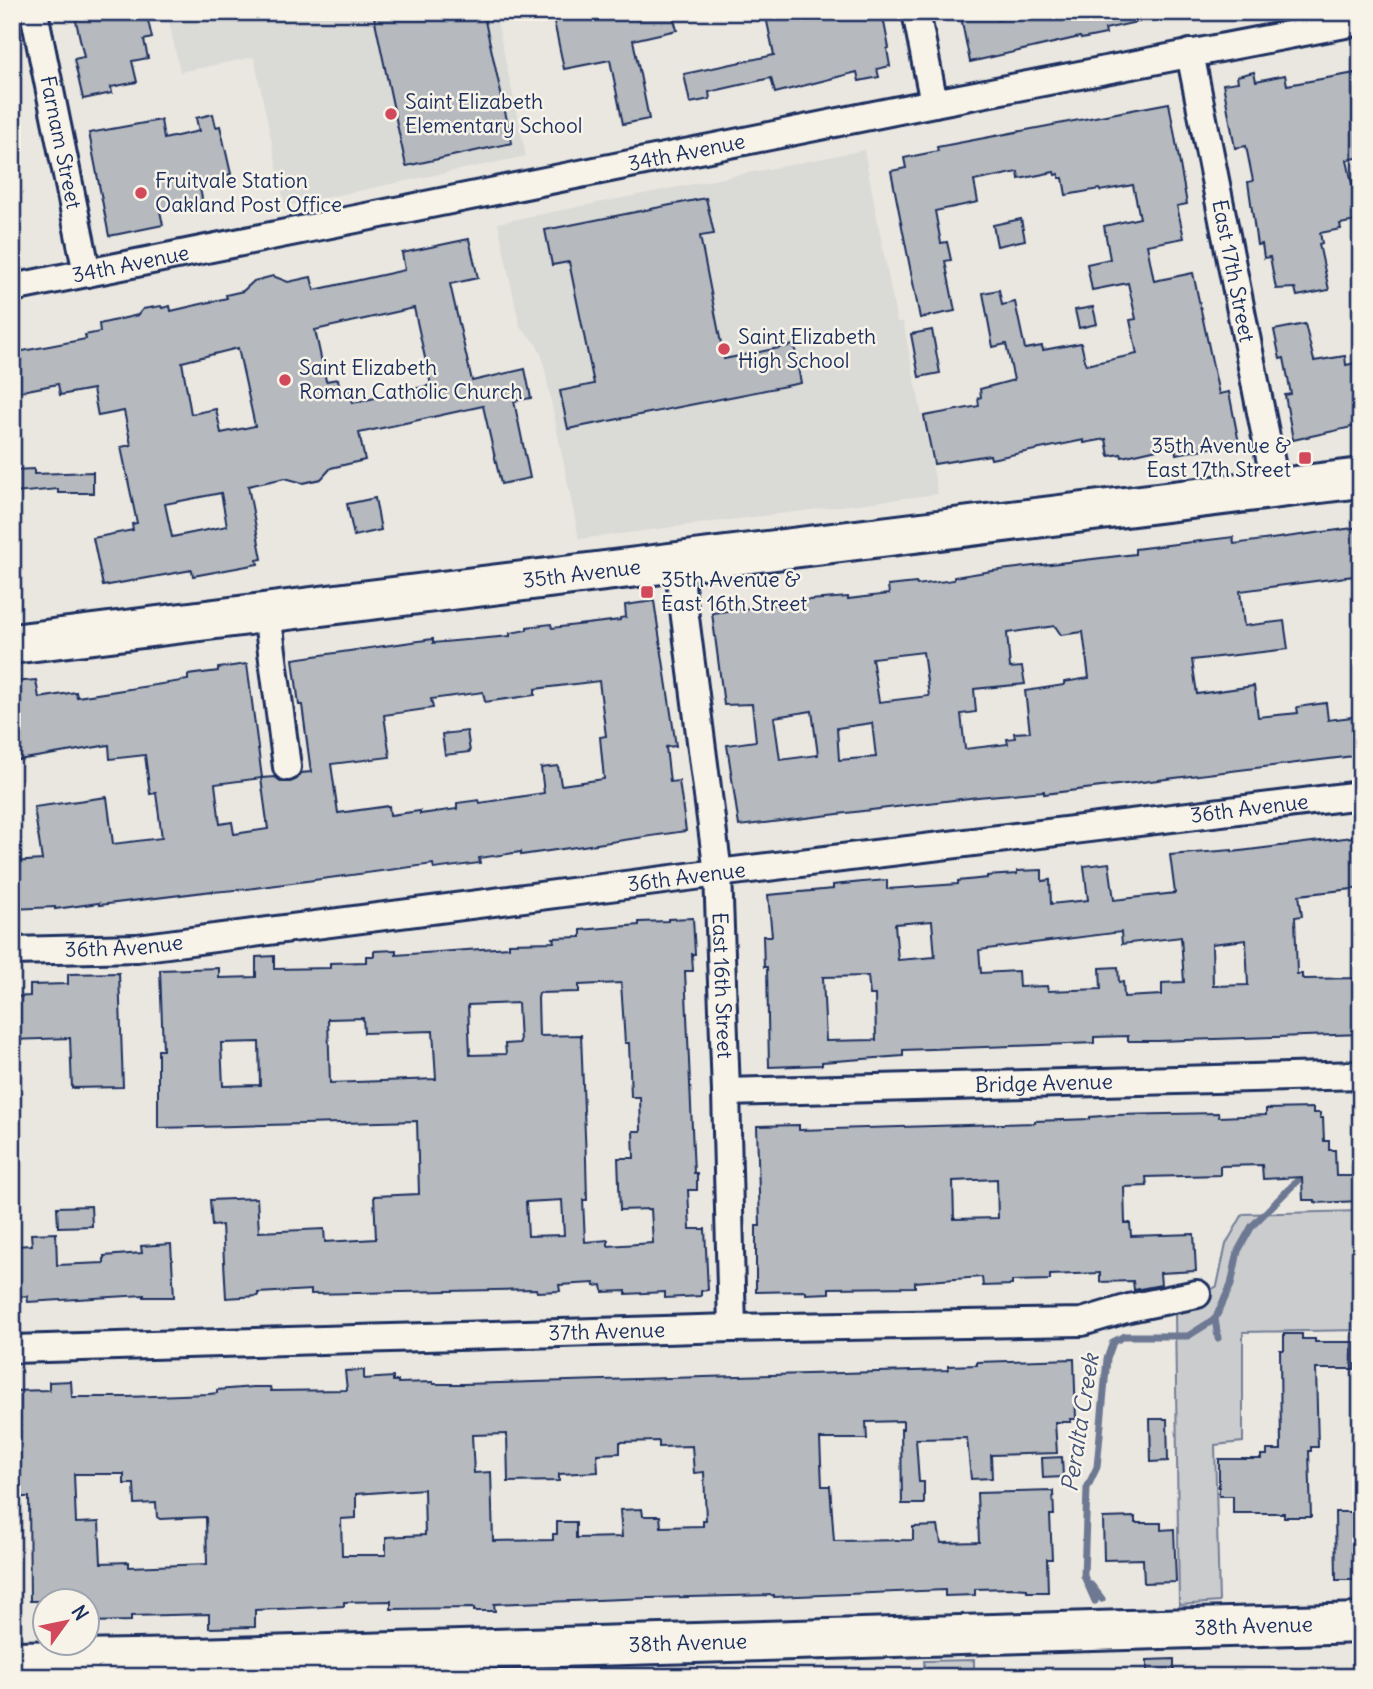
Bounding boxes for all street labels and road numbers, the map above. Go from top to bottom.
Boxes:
street label: Farnam Street [34,73,88,211]
street label: 34th Avenue [626,127,747,177]
street label: East 17th Street [1206,197,1261,344]
street label: 34th Avenue [70,239,191,289]
street label: 35th Avenue [521,553,642,594]
street label: 36th Avenue [1189,788,1310,829]
street label: 36th Avenue [626,856,747,898]
street label: East 16th Street [706,912,739,1059]
street label: 36th Avenue [64,928,185,963]
street label: Bridge Avenue [975,1068,1113,1098]
street label: 37th Avenue [548,1316,666,1346]
street label: 38th Avenue [1194,1610,1313,1641]
street label: 38th Avenue [628,1627,747,1658]

